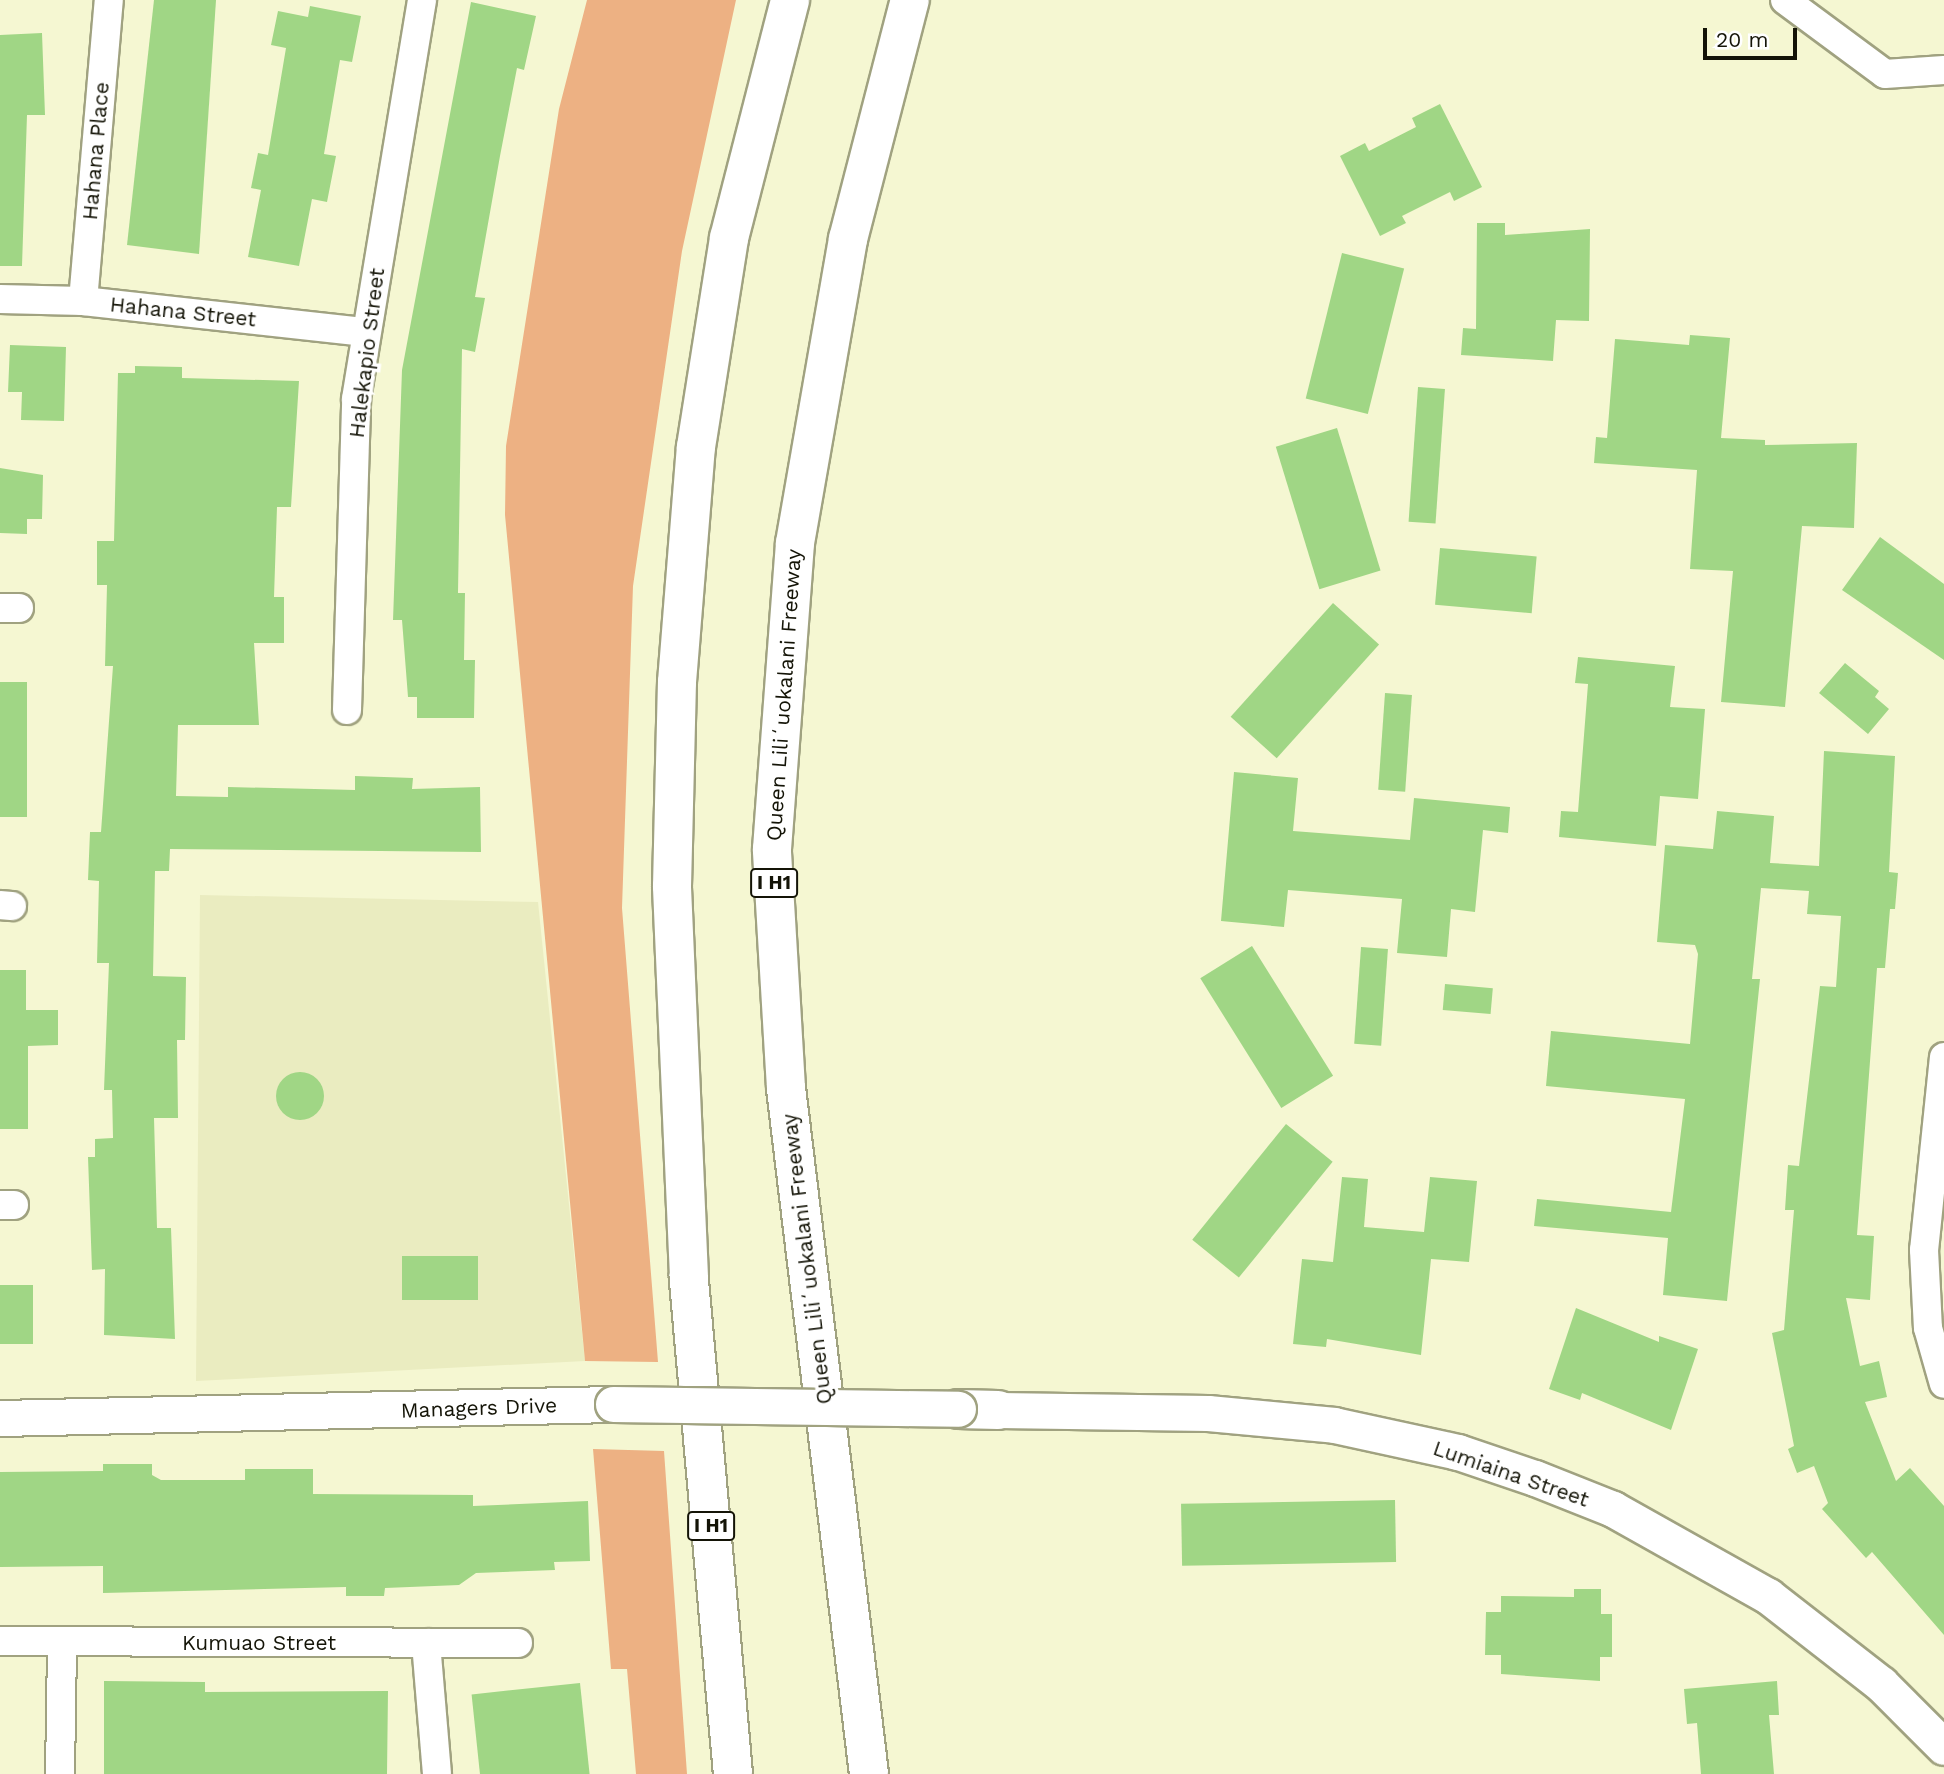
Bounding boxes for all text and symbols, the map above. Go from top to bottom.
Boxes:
scale bar [1706,14,1800,58]
text: 20 m [1716,27,1768,52]
street label: Hahana Place [77,81,115,221]
street label: Halekapio Street [344,267,390,439]
street label: Hahana Street [108,292,258,332]
street label: Queen Liliʻuokalani Freeway [761,548,807,842]
road number: I H1 [750,868,798,898]
street label: Queen Liliʻuokalani Freeway [777,1112,837,1406]
street label: Managers Drive [400,1393,558,1423]
street label: Lumiaina Street [1430,1435,1592,1513]
road number: I H1 [686,1510,736,1542]
street label: Kumuao Street [182,1630,336,1656]

